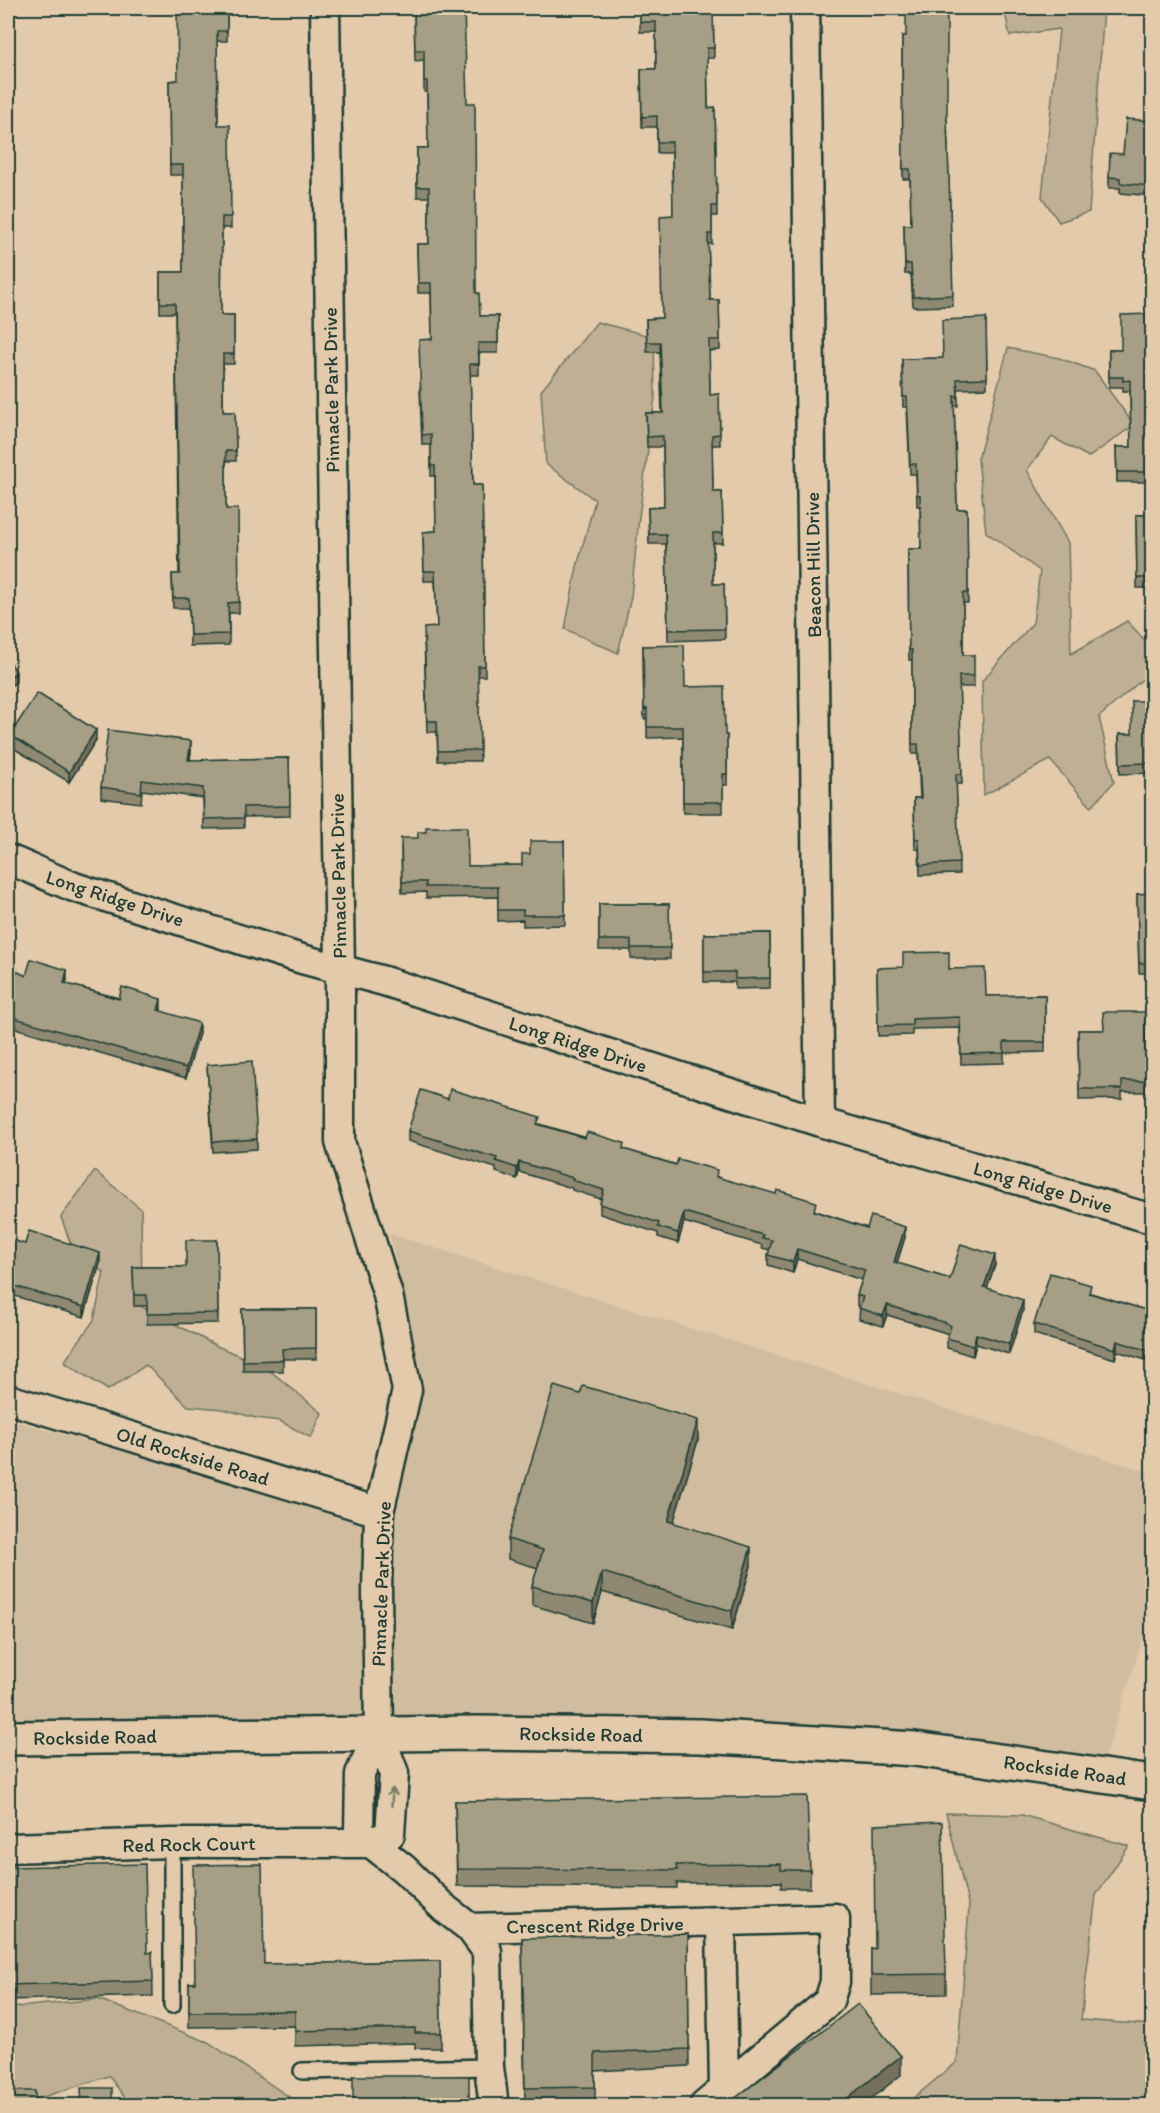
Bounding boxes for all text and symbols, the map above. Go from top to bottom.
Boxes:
street label: Pinnacle Park Drive [318,307,344,473]
street label: Beacon Hill Drive [800,492,826,638]
street label: Pinnacle Park Drive [325,793,351,959]
street label: Long Ridge Drive [43,864,187,932]
street label: Long Ridge Drive [506,1010,650,1078]
street label: Long Ridge Drive [971,1156,1115,1218]
street label: Old Rockside Road [113,1421,273,1491]
street label: Pinnacle Park Drive [366,1501,396,1667]
street label: Rockside Road [519,1721,643,1747]
street label: Rockside Road [33,1724,157,1750]
street label: Rockside Road [1002,1750,1128,1791]
one-way arrow [387,1788,398,1808]
street label: Red Rock Court [122,1831,256,1857]
street label: Crescent Ridge Drive [506,1911,684,1939]

